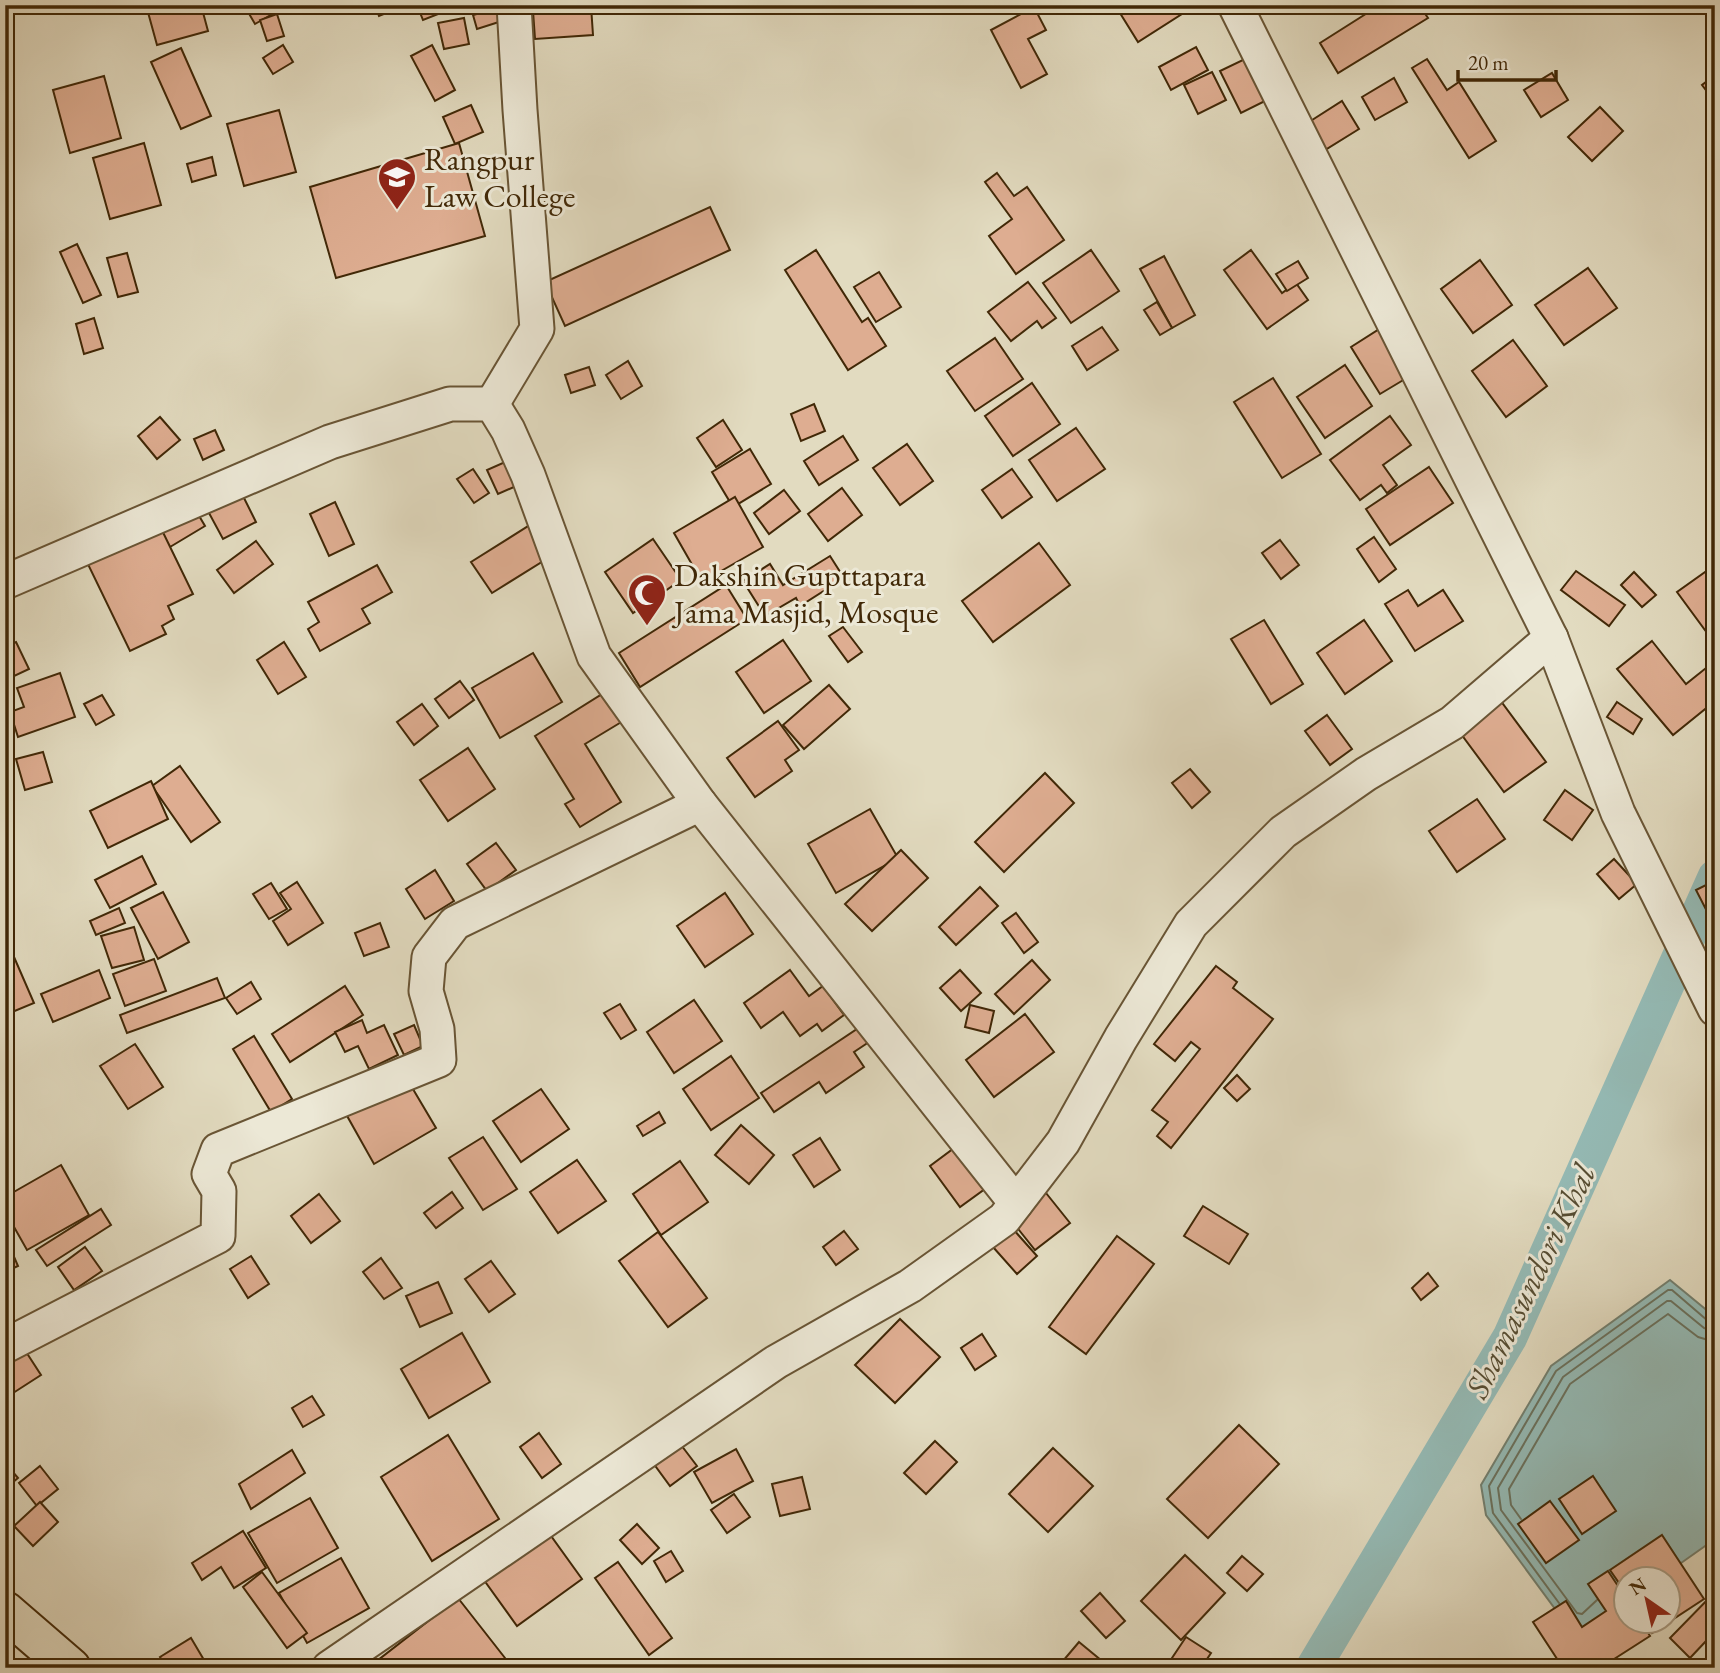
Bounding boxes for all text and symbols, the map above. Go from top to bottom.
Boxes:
scale bar [1458,38,1556,82]
text: 20 m [1468,49,1509,76]
place label: Rangpur Law College [424,138,575,217]
school or university icon: Rangpur Law College [376,156,418,211]
place label: Dakshin Gupttapara Jama Masjid, Mosque [671,554,938,633]
mosque icon: Dakshin Gupttapara Jama Masjid, Mosque [626,572,668,627]
water label: Shamasundori Khal [1454,1156,1606,1406]
north arrow [1612,1564,1682,1634]
text: N [1624,1571,1652,1601]

